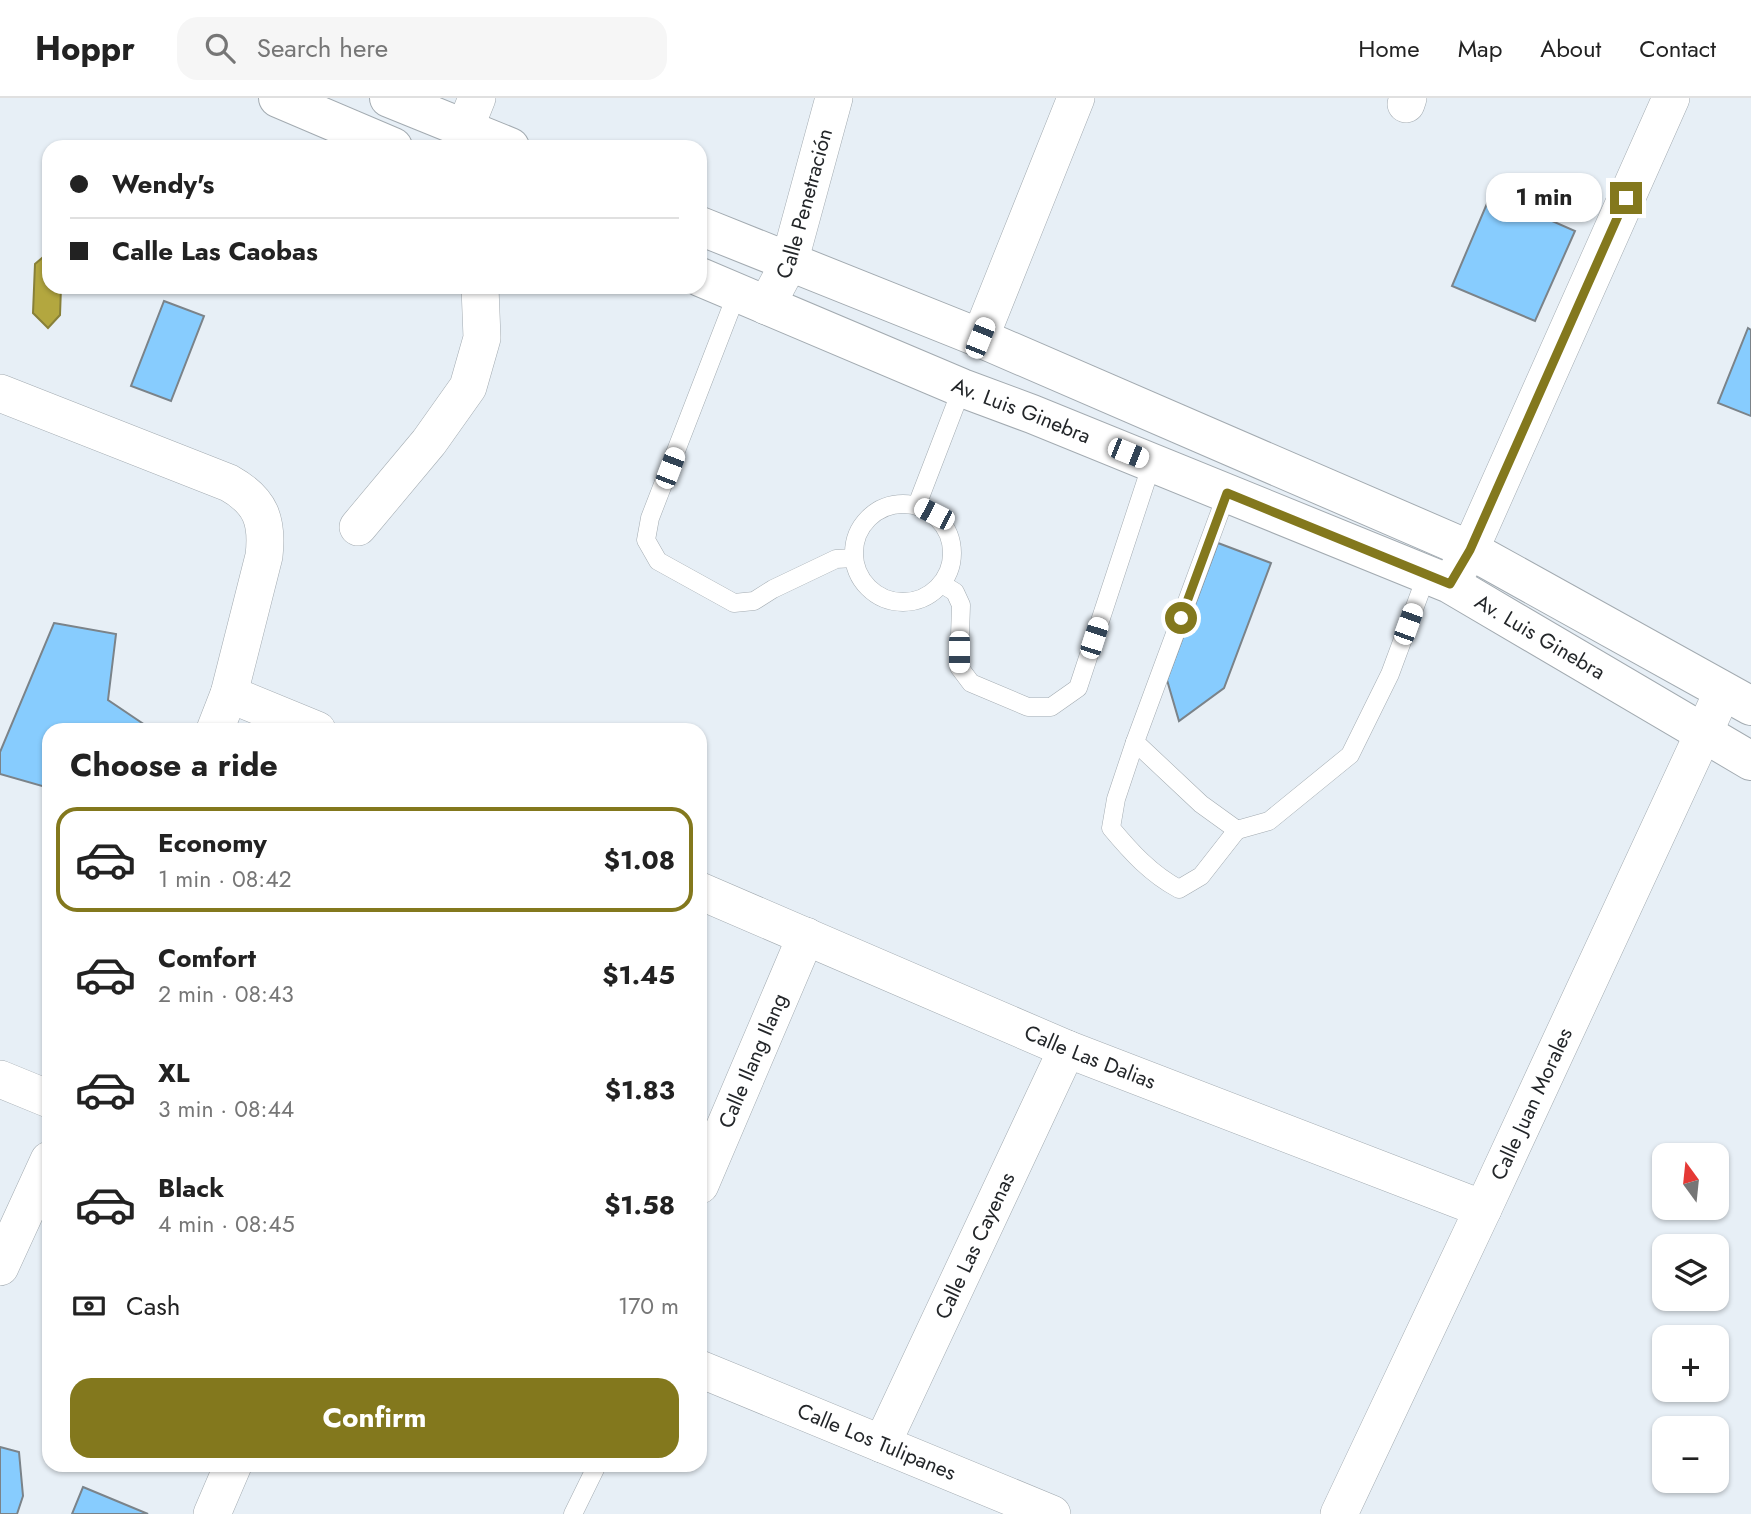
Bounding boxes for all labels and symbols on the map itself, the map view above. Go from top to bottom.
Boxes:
street label: Calle Penetración [768,125,840,285]
callout: 1 min [1486,174,1602,222]
route end [1610,182,1642,214]
car [963,315,998,361]
street label: Av. Luis Ginebra [947,370,1095,451]
car [1105,435,1152,471]
car [653,445,688,491]
car [911,495,958,533]
street label: Av. Luis Ginebra [1469,587,1611,687]
car [1391,601,1426,647]
route start [1165,602,1197,634]
car [1078,615,1111,661]
car [949,631,970,673]
street label: Calle Ilang Ilang [711,989,795,1133]
street label: Calle Las Dalias [1020,1017,1160,1097]
street label: Calle Juan Morales [1483,1023,1580,1185]
north arrow [1652,1143,1729,1220]
street label: Calle Las Cayenas [927,1167,1022,1324]
street label: Calle Los Tulipanes [793,1396,960,1488]

